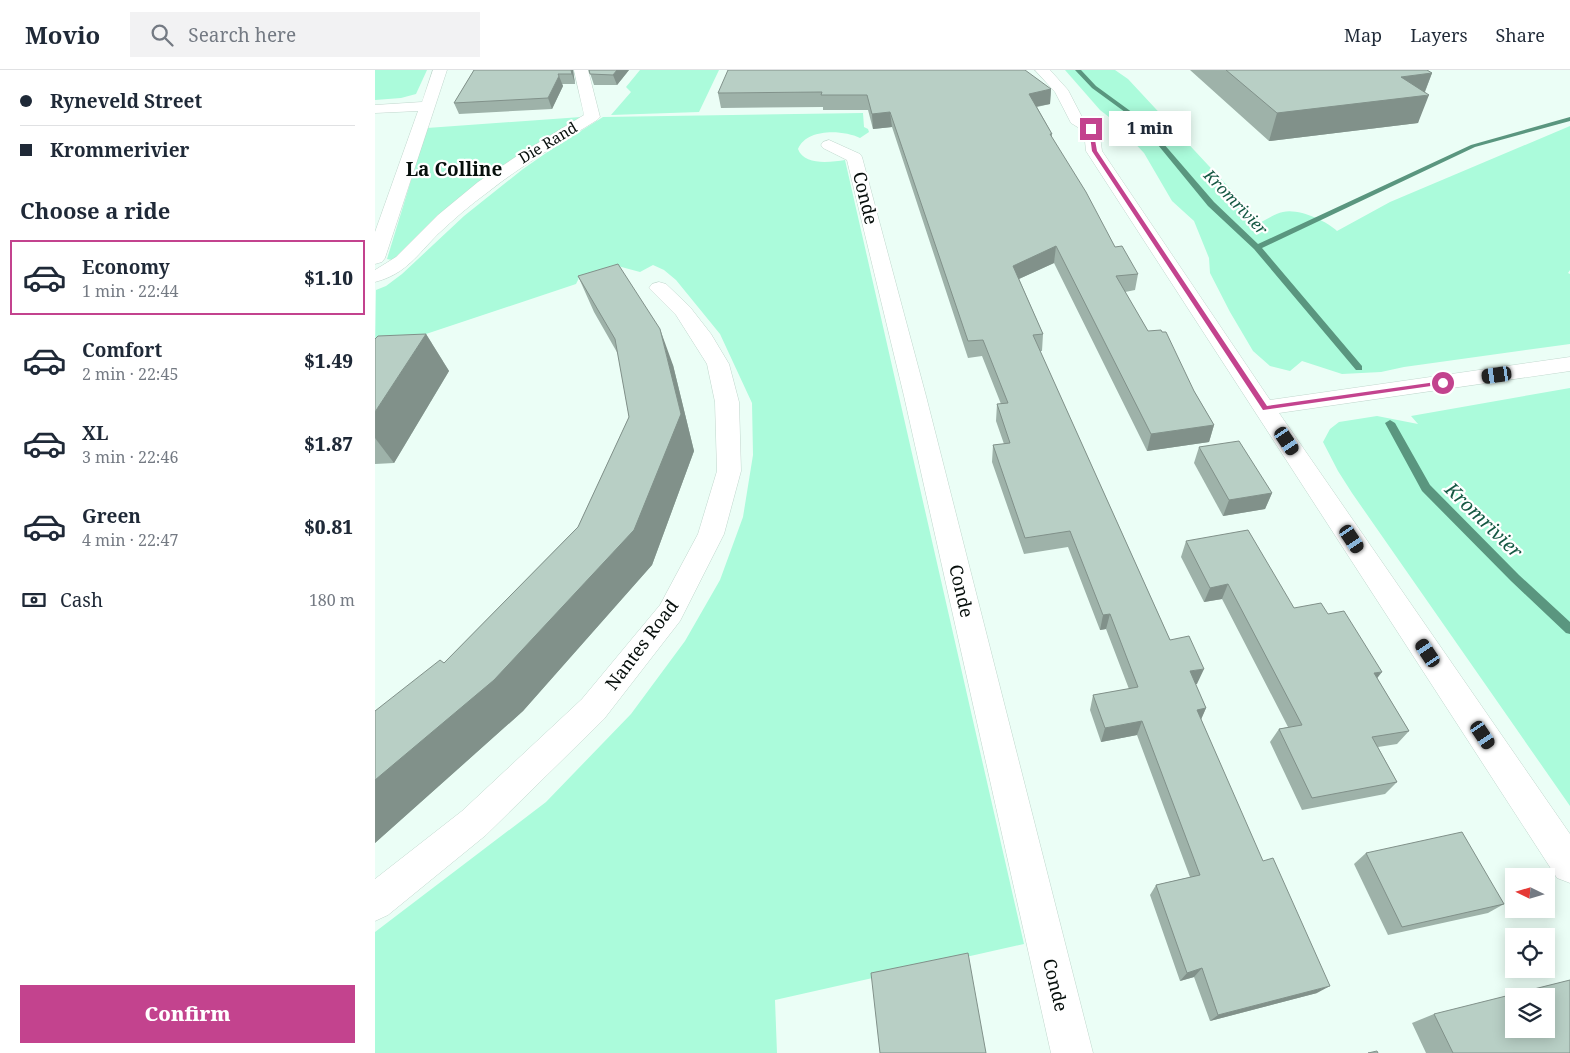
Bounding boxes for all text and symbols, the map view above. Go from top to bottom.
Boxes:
search box [130,12,480,57]
text: Movio [25,18,100,51]
icon: search [148,21,176,49]
text: Search here [188,22,296,48]
text: Map [1344,23,1382,47]
text: Layers [1410,23,1468,47]
text: Share [1496,23,1545,47]
text: Ryneveld Street [50,88,202,114]
callout: 1 min [1109,112,1191,146]
street label: Die Rand [515,117,580,167]
text: 1 min [1127,117,1173,139]
route end [1080,118,1102,140]
text: Krommerivier [50,137,190,163]
district label: La Colline [406,156,503,182]
water label: Kromrivier [1199,164,1273,240]
street label: Conde [848,169,884,227]
text: Choose a ride [20,195,170,225]
text: Economy [82,254,170,280]
icon: car [22,255,67,300]
text: $1.10 [304,265,353,291]
text: 1 min · 22:44 [82,280,178,302]
text: Comfort [82,337,162,363]
icon: car [22,338,67,383]
text: $1.49 [304,348,353,374]
text: 2 min · 22:45 [82,363,178,385]
car [1481,365,1512,385]
route start [1432,372,1454,394]
text: XL [82,420,108,446]
icon: car [22,421,67,466]
car [1272,424,1301,458]
text: $1.87 [304,431,353,457]
text: 3 min · 22:46 [82,446,178,468]
water label: Kromrivier [1439,476,1529,564]
text: Green [82,503,141,529]
icon: car [22,504,67,549]
text: $0.81 [304,514,353,540]
car [1337,522,1366,556]
text: 4 min · 22:47 [82,529,178,551]
street label: Conde [944,562,980,620]
icon: cash [20,586,48,614]
text: Cash [60,587,103,613]
text: 180 m [309,589,355,611]
street label: Nantes Road [599,594,683,695]
car [1413,636,1442,670]
car [1468,718,1497,752]
north arrow [1505,868,1555,918]
map controls [1505,868,1555,1038]
button: locate [1505,928,1555,978]
street label: Conde [1038,956,1074,1014]
button: Confirm [20,985,355,1043]
button: layers [1505,988,1555,1038]

